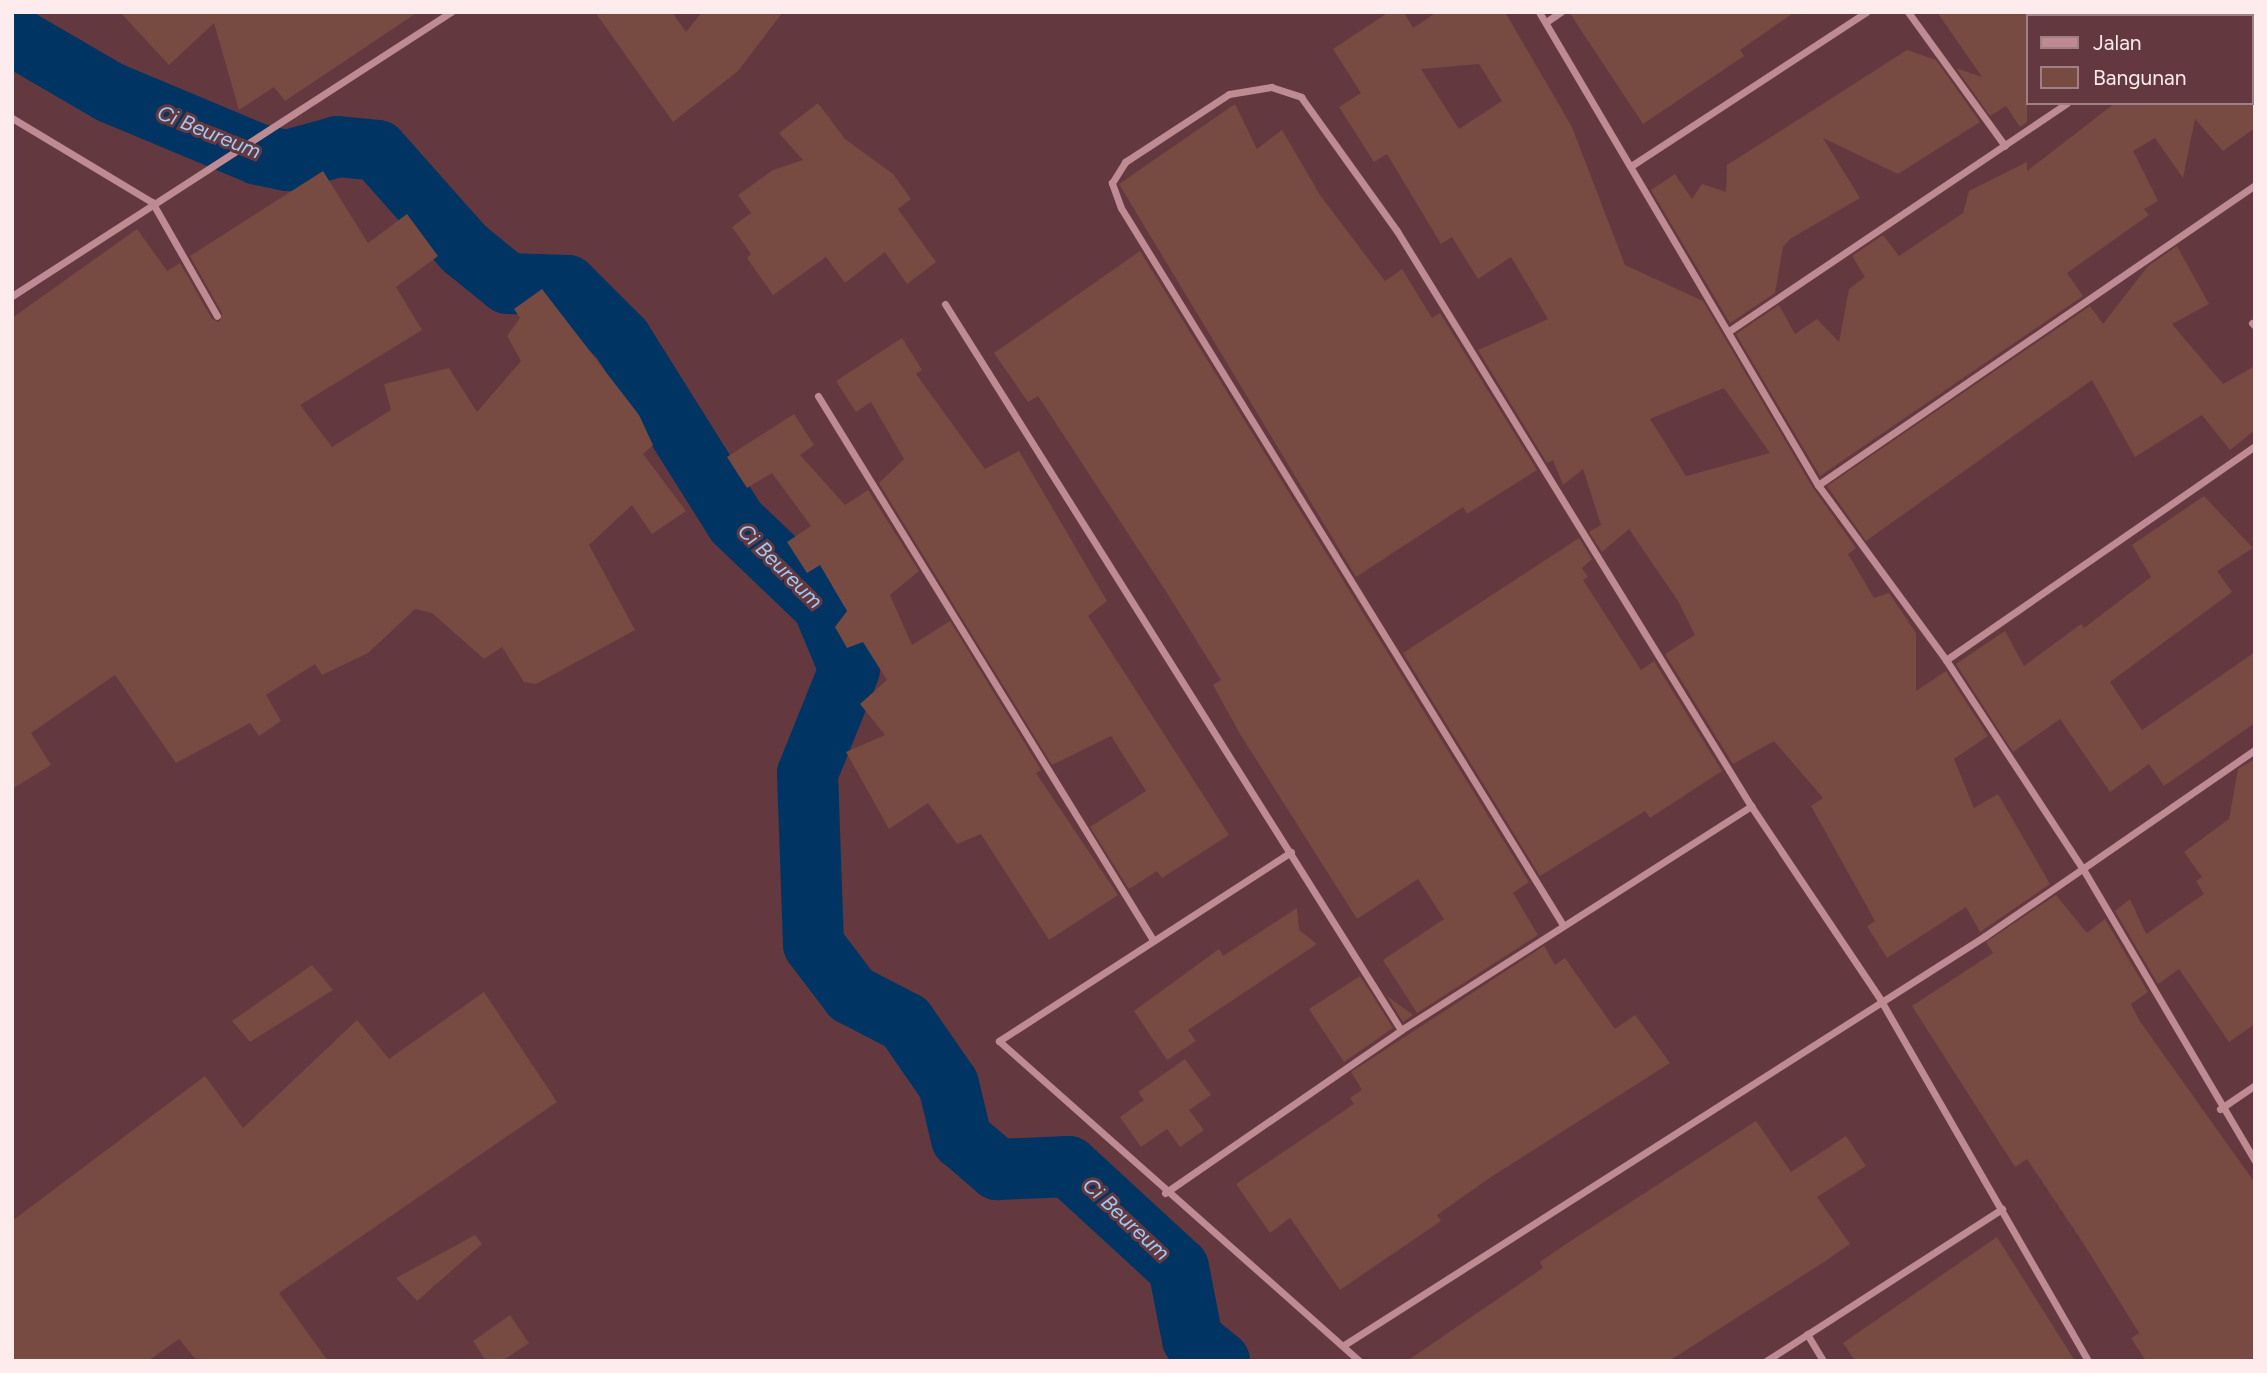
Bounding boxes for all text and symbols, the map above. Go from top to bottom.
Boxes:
legend [2025,14,2253,105]
text: Jalan [2093,30,2142,55]
text: Bangunan [2093,65,2186,90]
water label: Ci Beureum [154,100,264,164]
water label: Ci Beureum [732,518,828,614]
water label: Ci Beureum [1077,1172,1175,1266]

